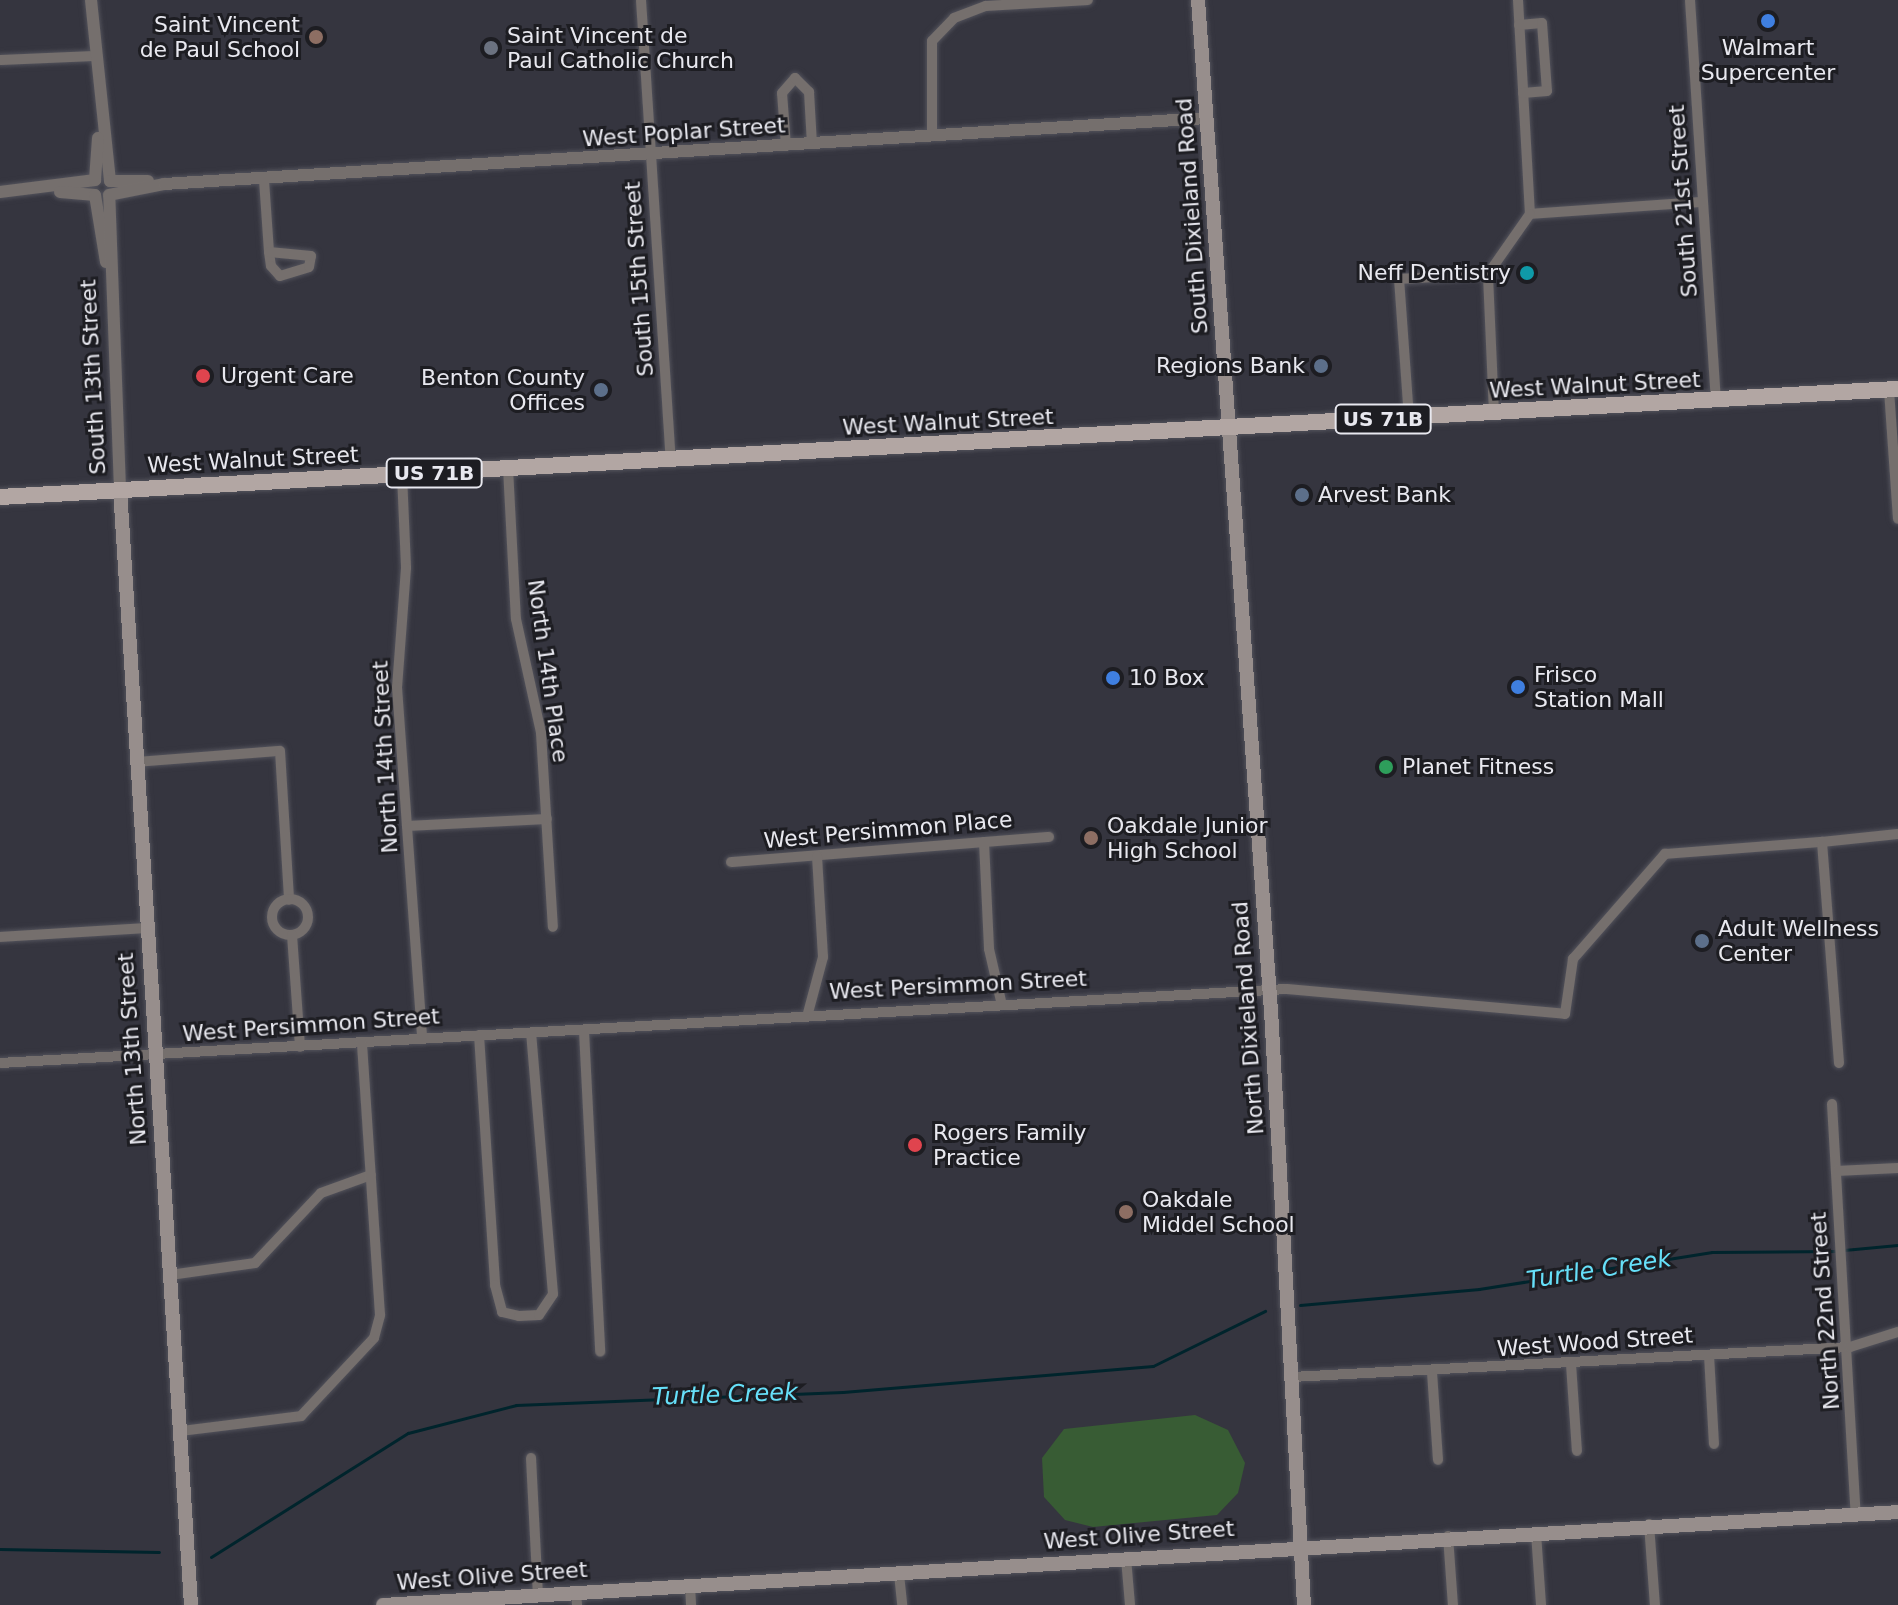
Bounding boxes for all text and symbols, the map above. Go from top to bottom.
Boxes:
place label: Saint Vincent de Paul School [140,11,300,62]
marker: Walmart Supercenter [1759,12,1777,30]
place label: Saint Vincent de Paul Catholic Church [507,22,734,74]
marker: Saint Vincent de Paul School [307,28,325,46]
place label: Walmart Supercenter [1701,34,1835,86]
marker: Saint Vincent de Paul Catholic Church [482,39,500,57]
street label: South Dixieland Road [1171,97,1213,335]
street label: South 21st Street [1663,104,1703,298]
street label: West Poplar Street [582,112,786,152]
street label: South 15th Street [619,181,659,377]
place label: Neff Dentistry [1358,260,1511,286]
marker: Neff Dentistry [1518,264,1536,282]
street label: South 13th Street [75,279,111,475]
place label: Regions Bank [1156,353,1305,379]
marker: Regions Bank [1312,357,1330,375]
place label: Urgent Care [221,363,354,389]
place label: Benton County Offices [421,364,585,416]
marker: Urgent Care [192,365,214,387]
street label: West Walnut Street [1489,366,1701,404]
marker: Benton County Offices [592,381,610,399]
street label: West Walnut Street [842,403,1054,441]
road number: US 71B [1333,403,1433,435]
street label: West Walnut Street [147,441,359,479]
road number: US 71B [384,457,484,489]
place label: Arvest Bank [1318,482,1451,508]
marker: Arvest Bank [1293,486,1311,504]
street label: North 14th Place [522,578,574,764]
street label: North 14th Street [367,660,403,854]
place label: Frisco Station Mall [1534,661,1664,712]
place label: 10 Box [1129,665,1205,691]
marker: 10 Box [1104,669,1122,687]
marker: Frisco Station Mall [1509,678,1527,696]
place label: Planet Fitness [1402,754,1554,780]
marker: Planet Fitness [1377,758,1395,776]
street label: West Persimmon Place [763,806,1013,854]
place label: Oakdale Junior High School [1107,812,1268,864]
marker: Oakdale Junior High School [1082,829,1100,847]
street label: North Dixieland Road [1227,900,1269,1136]
place label: Adult Wellness Center [1718,915,1879,966]
marker: Adult Wellness Center [1693,932,1711,950]
street label: North 13th Street [112,952,152,1146]
street label: West Persimmon Street [829,965,1087,1005]
street label: West Persimmon Street [181,1003,441,1047]
place label: Rogers Family Practice [933,1119,1087,1170]
marker: Rogers Family Practice [904,1134,926,1156]
place label: Oakdale Middel School [1142,1186,1295,1238]
marker: Oakdale Middel School [1117,1203,1135,1221]
street label: North 22nd Street [1805,1211,1845,1411]
water label: Turtle Creek [1525,1244,1673,1296]
street label: West Wood Street [1496,1322,1694,1362]
water label: Turtle Creek [652,1378,798,1412]
street label: West Olive Street [1043,1515,1235,1555]
street label: West Olive Street [396,1556,588,1596]

